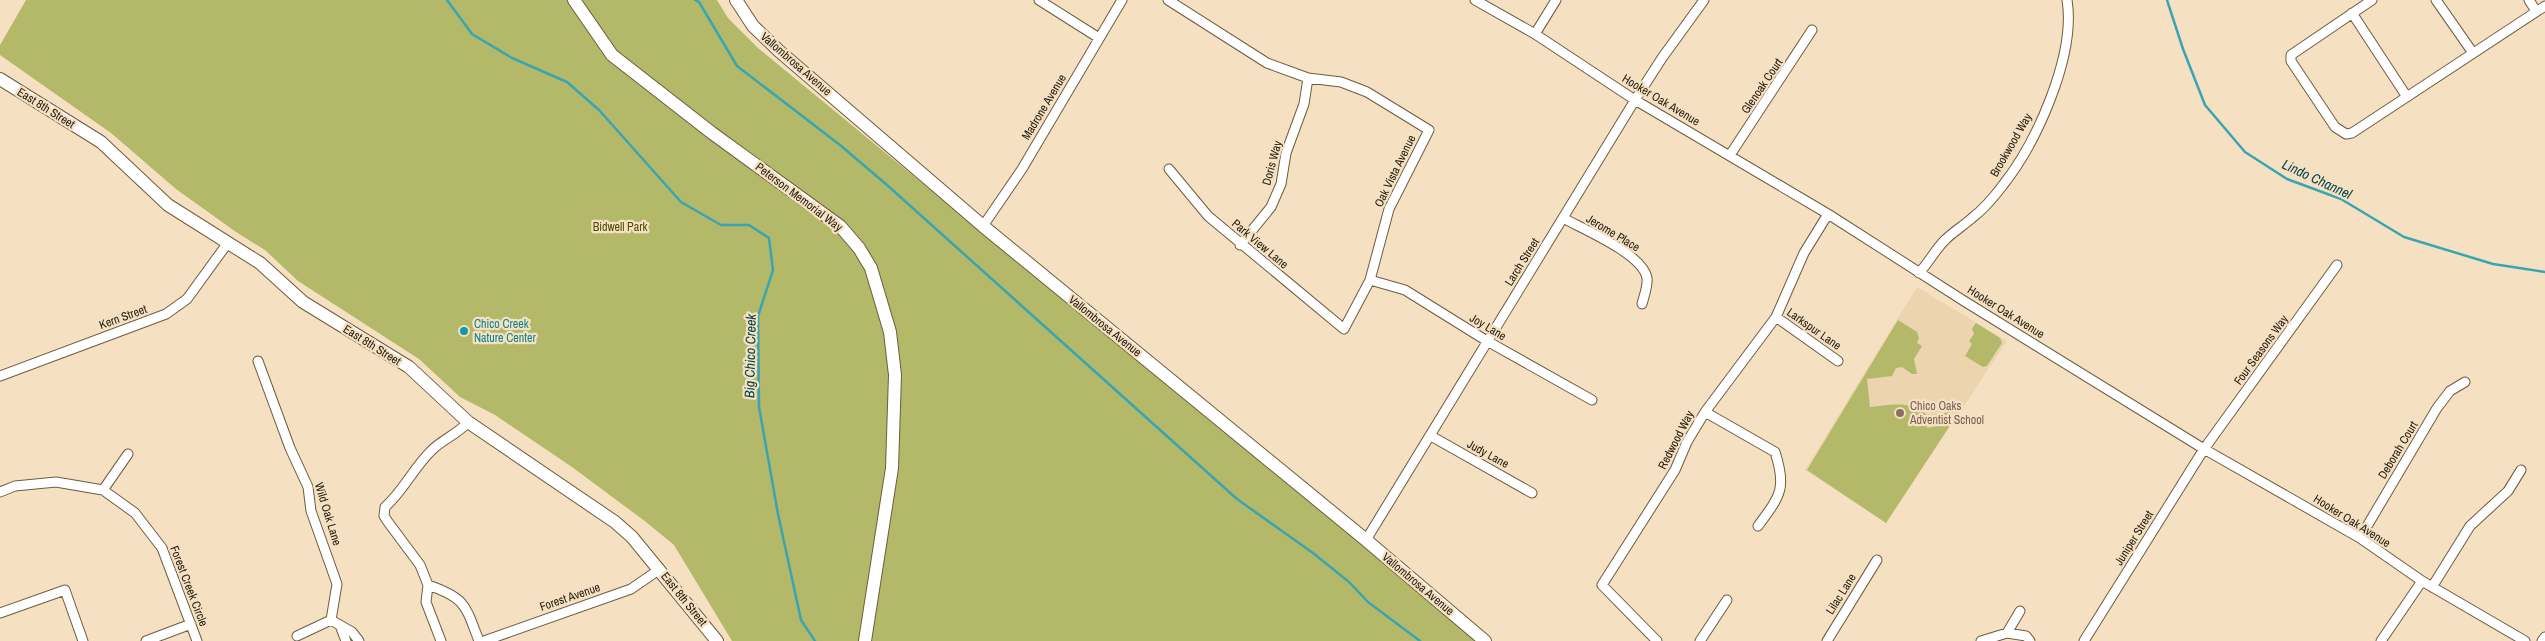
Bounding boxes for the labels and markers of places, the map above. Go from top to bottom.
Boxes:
place label: Chico Creek Nature Center [474,316,537,346]
marker: Chico Creek Nature Center [458,325,470,337]
place label: Chico Oaks Adventist School [1909,398,1984,428]
marker: Chico Oaks Adventist School [1894,407,1906,419]

